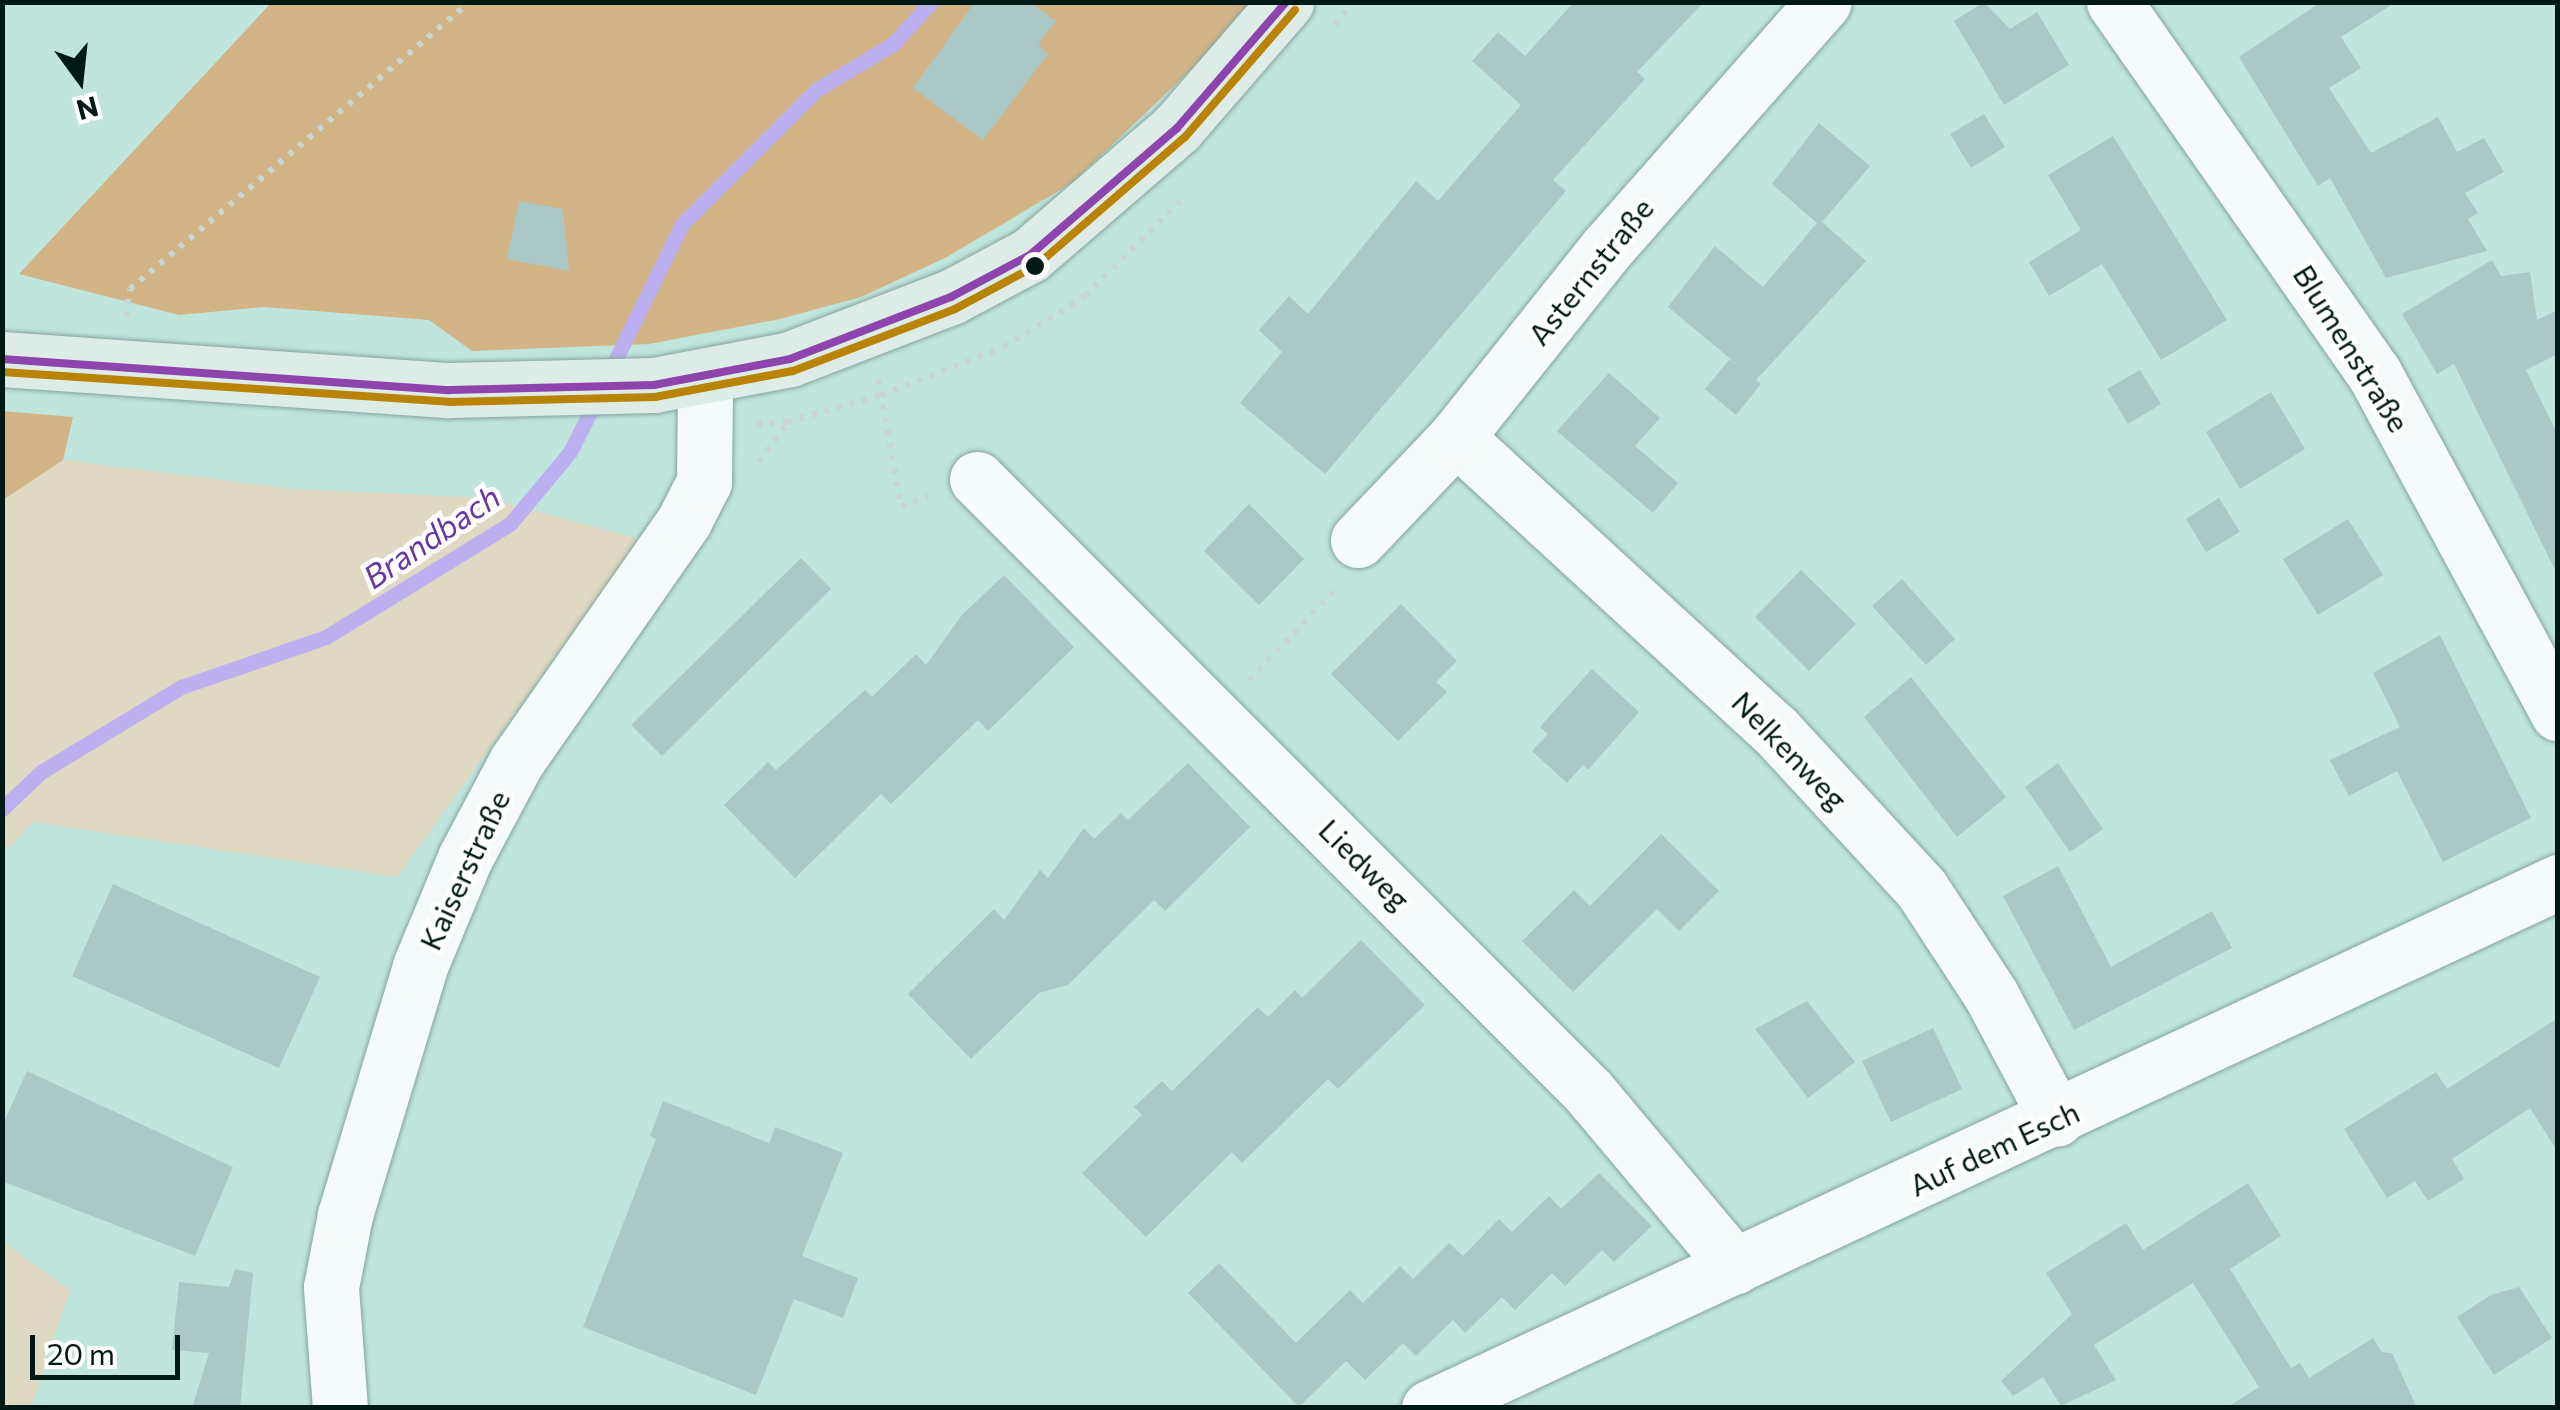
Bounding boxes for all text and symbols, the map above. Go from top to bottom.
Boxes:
north arrow [30,30,130,130]
text: N [73,90,102,128]
street label: Asternstraße [1520,190,1660,352]
unlabelled marker [1025,256,1045,276]
street label: Blumenstraße [2286,258,2418,438]
water label: Brandbach [355,476,507,596]
street label: Nelkenweg [1725,684,1855,816]
street label: Kaiserstraße [411,785,517,955]
street label: Liedweg [1312,811,1418,917]
street label: Auf dem Esch [1903,1093,2085,1203]
scale bar [35,1315,185,1377]
text: 20 m [47,1334,115,1371]

